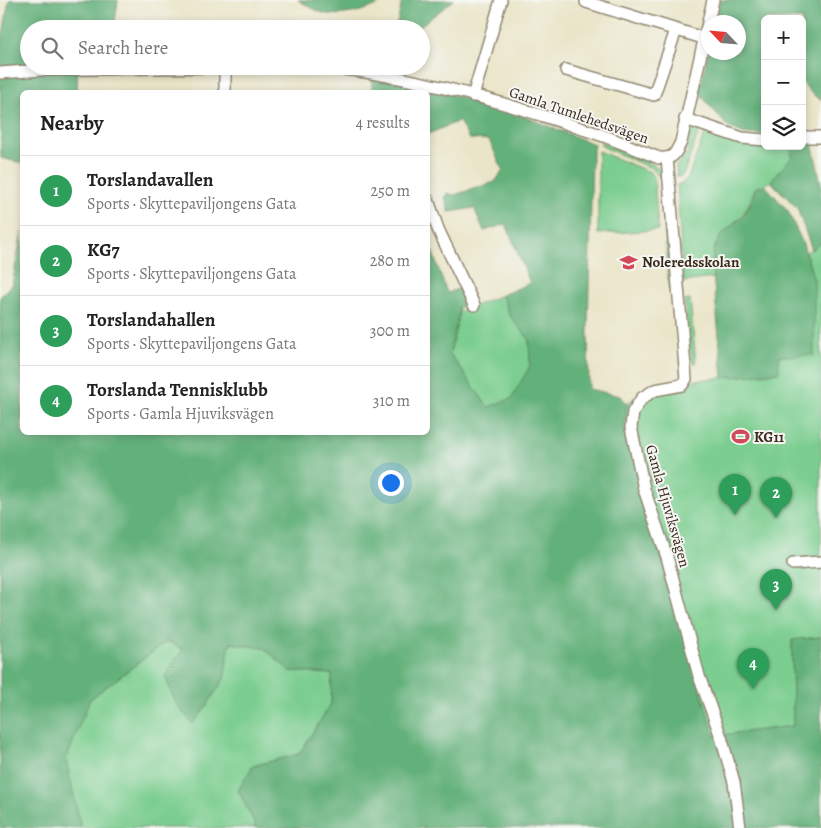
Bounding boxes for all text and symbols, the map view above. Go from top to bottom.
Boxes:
north arrow [701,15,746,60]
map controls [761,15,806,150]
button: + [761,15,806,60]
search box [20,20,430,75]
icon: search [38,34,66,62]
text: Search here [78,35,168,61]
button: − [761,60,806,105]
street label: Gamla Tumlehedsvägen [507,82,651,148]
button: layers [761,105,806,150]
text: Nearby [40,109,103,137]
text: 4 results [356,112,410,134]
text: Torslandavallen [87,167,213,193]
text: 1 [53,180,59,202]
text: 250 m [371,180,410,202]
text: Sports · Skyttepaviljongens Gata [87,193,297,215]
text: KG7 [87,237,120,263]
text: 2 [52,250,60,272]
text: 280 m [370,250,410,272]
school or university icon: Noleredsskolan [618,252,638,272]
place label: Noleredsskolan [642,252,740,272]
text: Sports · Skyttepaviljongens Gata [87,263,297,285]
text: Torslandahallen [87,307,215,333]
text: 3 [53,320,59,342]
text: 300 m [370,320,410,342]
text: Sports · Skyttepaviljongens Gata [87,333,297,355]
text: Torslanda Tennisklubb [87,377,268,403]
text: 4 [52,390,60,412]
text: 310 m [373,390,410,412]
text: Sports · Gamla Hjuviksvägen [87,403,274,425]
sports icon: KG11 [730,427,750,447]
place label: KG11 [754,427,785,447]
street label: Gamla Hjuviksvägen [641,442,695,570]
your location [378,470,404,496]
pin: 1 [719,474,751,515]
pin: 2 [760,477,792,518]
pin: 3 [760,569,792,610]
pin: 4 [737,648,769,689]

